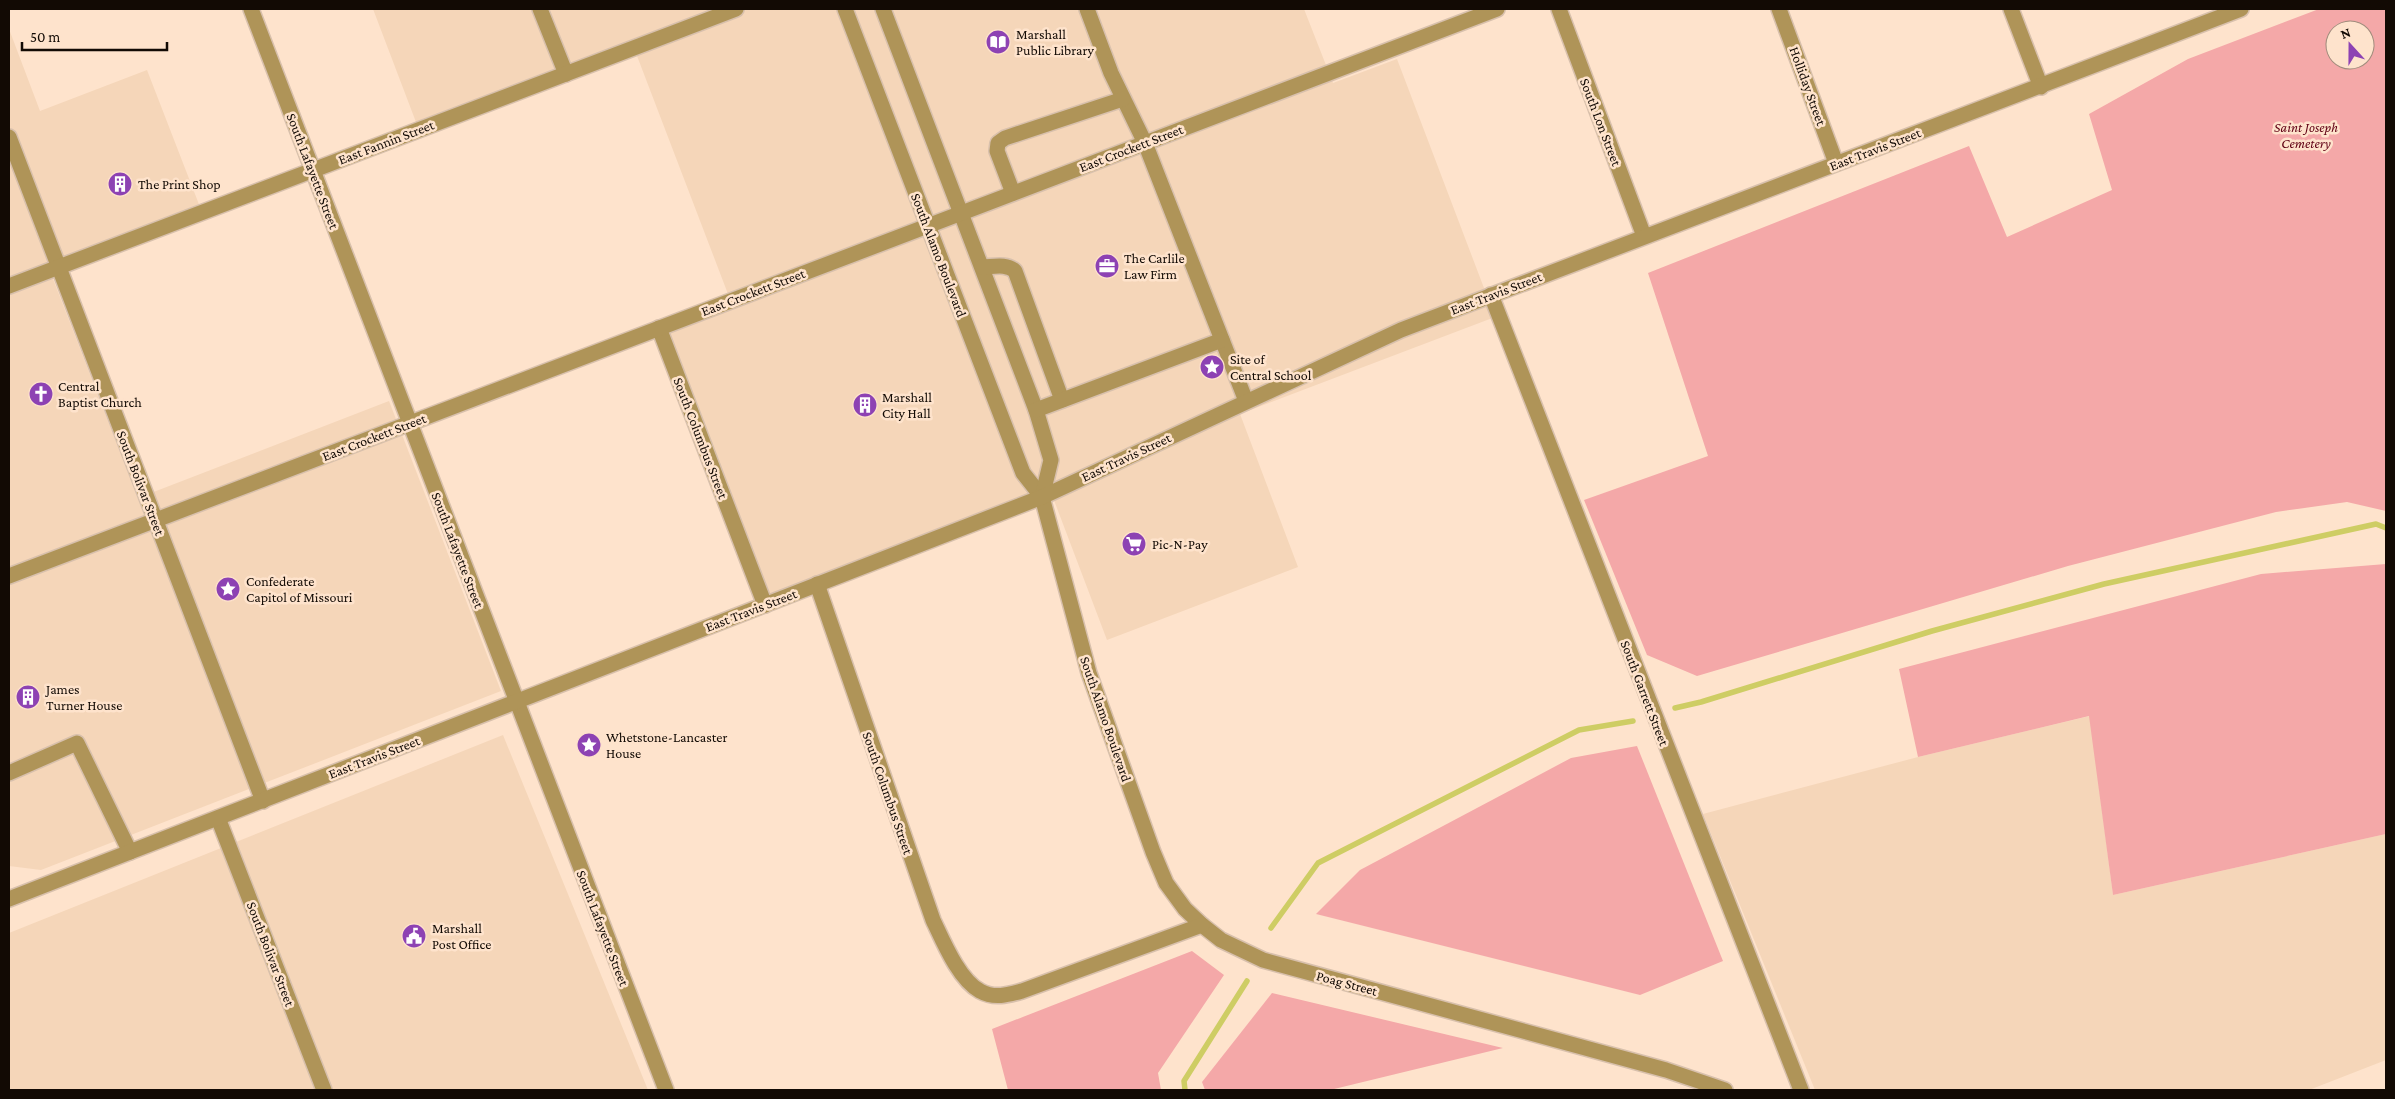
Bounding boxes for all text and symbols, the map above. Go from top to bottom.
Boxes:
scale bar [22,20,168,52]
north arrow [2325,20,2375,70]
text: N [2338,24,2353,42]
place label: Marshall Public Library [1016,26,1094,58]
text: 50 m [30,29,60,45]
library icon: Marshall Public Library [985,29,1011,55]
street label: Holliday Street [1786,44,1830,128]
street label: South Lon Street [1577,76,1625,168]
street label: South Lafayette Street [284,111,343,232]
street label: East Fannin Street [336,116,437,168]
park label: Saint Joseph Cemetery [2274,119,2338,151]
street label: East Crockett Street [1077,121,1186,175]
street label: East Travis Street [1827,124,1923,174]
building icon: The Print Shop [107,171,133,197]
place label: The Print Shop [138,176,221,192]
street label: South Alamo Boulevard [908,191,970,320]
place label: The Carlile Law Firm [1124,250,1185,282]
office icon: The Carlile Law Firm [1094,253,1120,279]
street label: East Crockett Street [699,265,808,319]
street label: East Travis Street [1448,268,1544,318]
place label: Site of Central School [1230,351,1312,383]
place icon: Site of Central School [1199,354,1225,380]
street label: South Columbus Street [670,375,732,501]
place label: Central Baptist Church [58,378,142,410]
church icon: Central Baptist Church [28,381,54,407]
place label: Marshall City Hall [882,389,932,421]
building icon: Marshall City Hall [852,392,878,418]
street label: East Crockett Street [320,410,429,464]
street label: South Bolivar Street [114,428,168,538]
street label: East Travis Street [1079,429,1173,485]
street label: South Lafayette Street [429,490,488,611]
supermarket icon: Pic-N-Pay [1121,531,1147,557]
place label: Pic-N-Pay [1152,536,1208,552]
place label: Confederate Capitol of Missouri [246,573,353,605]
place icon: Confederate Capitol of Missouri [215,576,241,602]
street label: East Travis Street [703,585,799,635]
street label: South Garrett Street [1618,638,1673,748]
street label: South Alamo Boulevard [1077,654,1135,784]
place label: James Turner House [44,681,122,713]
building icon: James Turner House [15,684,41,710]
place label: Whetstone-Lancaster House [606,729,727,761]
street label: South Columbus Street [859,730,917,857]
street label: East Travis Street [326,732,422,782]
place icon: Whetstone-Lancaster House [576,732,602,758]
street label: South Lafayette Street [574,868,633,989]
street label: South Bolivar Street [244,899,298,1009]
place label: Marshall Post Office [432,920,491,952]
public building icon: Marshall Post Office [401,923,427,949]
street label: Poag Street [1315,967,1380,999]

